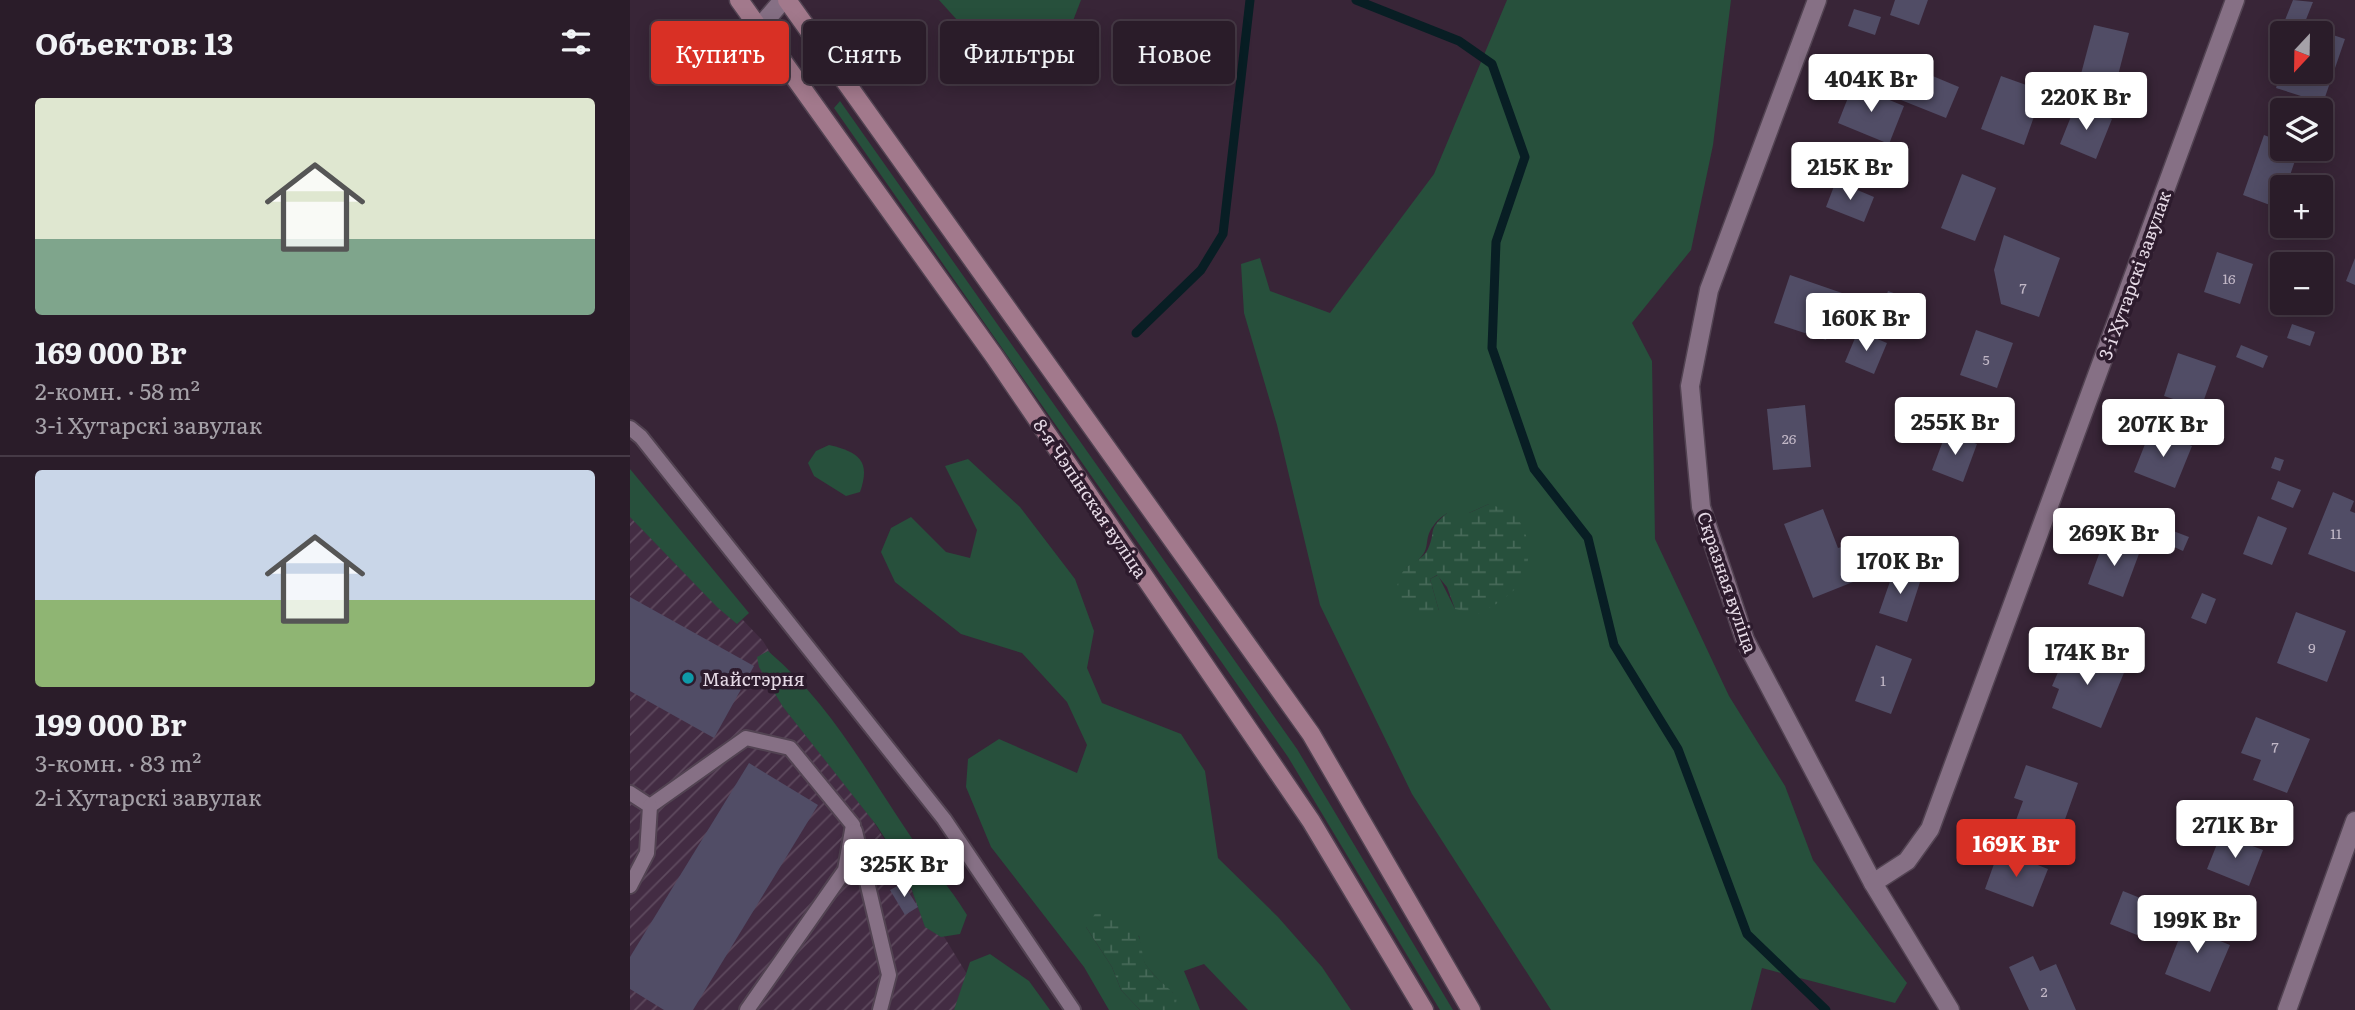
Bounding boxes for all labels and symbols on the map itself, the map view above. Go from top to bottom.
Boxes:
north arrow [2270,21,2333,84]
pin: 404K Br [1806,54,1936,114]
pin: 220K Br [2021,72,2151,132]
pin: 215K Br [1785,142,1915,202]
street label: 3-і Хутарскі завулак [2091,186,2177,363]
house number: 16 [2222,268,2236,288]
house number: 7 [2019,277,2027,297]
pin: 160K Br [1801,294,1931,353]
house number: 5 [1982,349,1990,369]
pin: 255K Br [1890,398,2020,457]
pin: 207K Br [2098,400,2228,459]
street label: 8-я Чэпінская вуліца [1028,413,1155,583]
house number: 26 [1782,428,1797,448]
street label: Скразная вуліца [1691,508,1765,657]
pin: 269K Br [2049,508,2179,568]
house number: 11 [2330,523,2342,543]
pin: 170K Br [1835,536,1965,596]
pin: 174K Br [2022,628,2152,687]
house number: 9 [2308,637,2316,657]
place label: Майстэрня [702,665,805,692]
marker: Майстэрня [680,670,696,686]
house number: 1 [1880,670,1886,690]
house number: 7 [2271,736,2279,756]
pin: 271K Br [2170,800,2300,860]
pin: 169K Br [1951,820,2081,879]
pin: 325K Br [839,839,969,899]
pin: 199K Br [2132,895,2262,955]
house number: 2 [2040,981,2048,1001]

